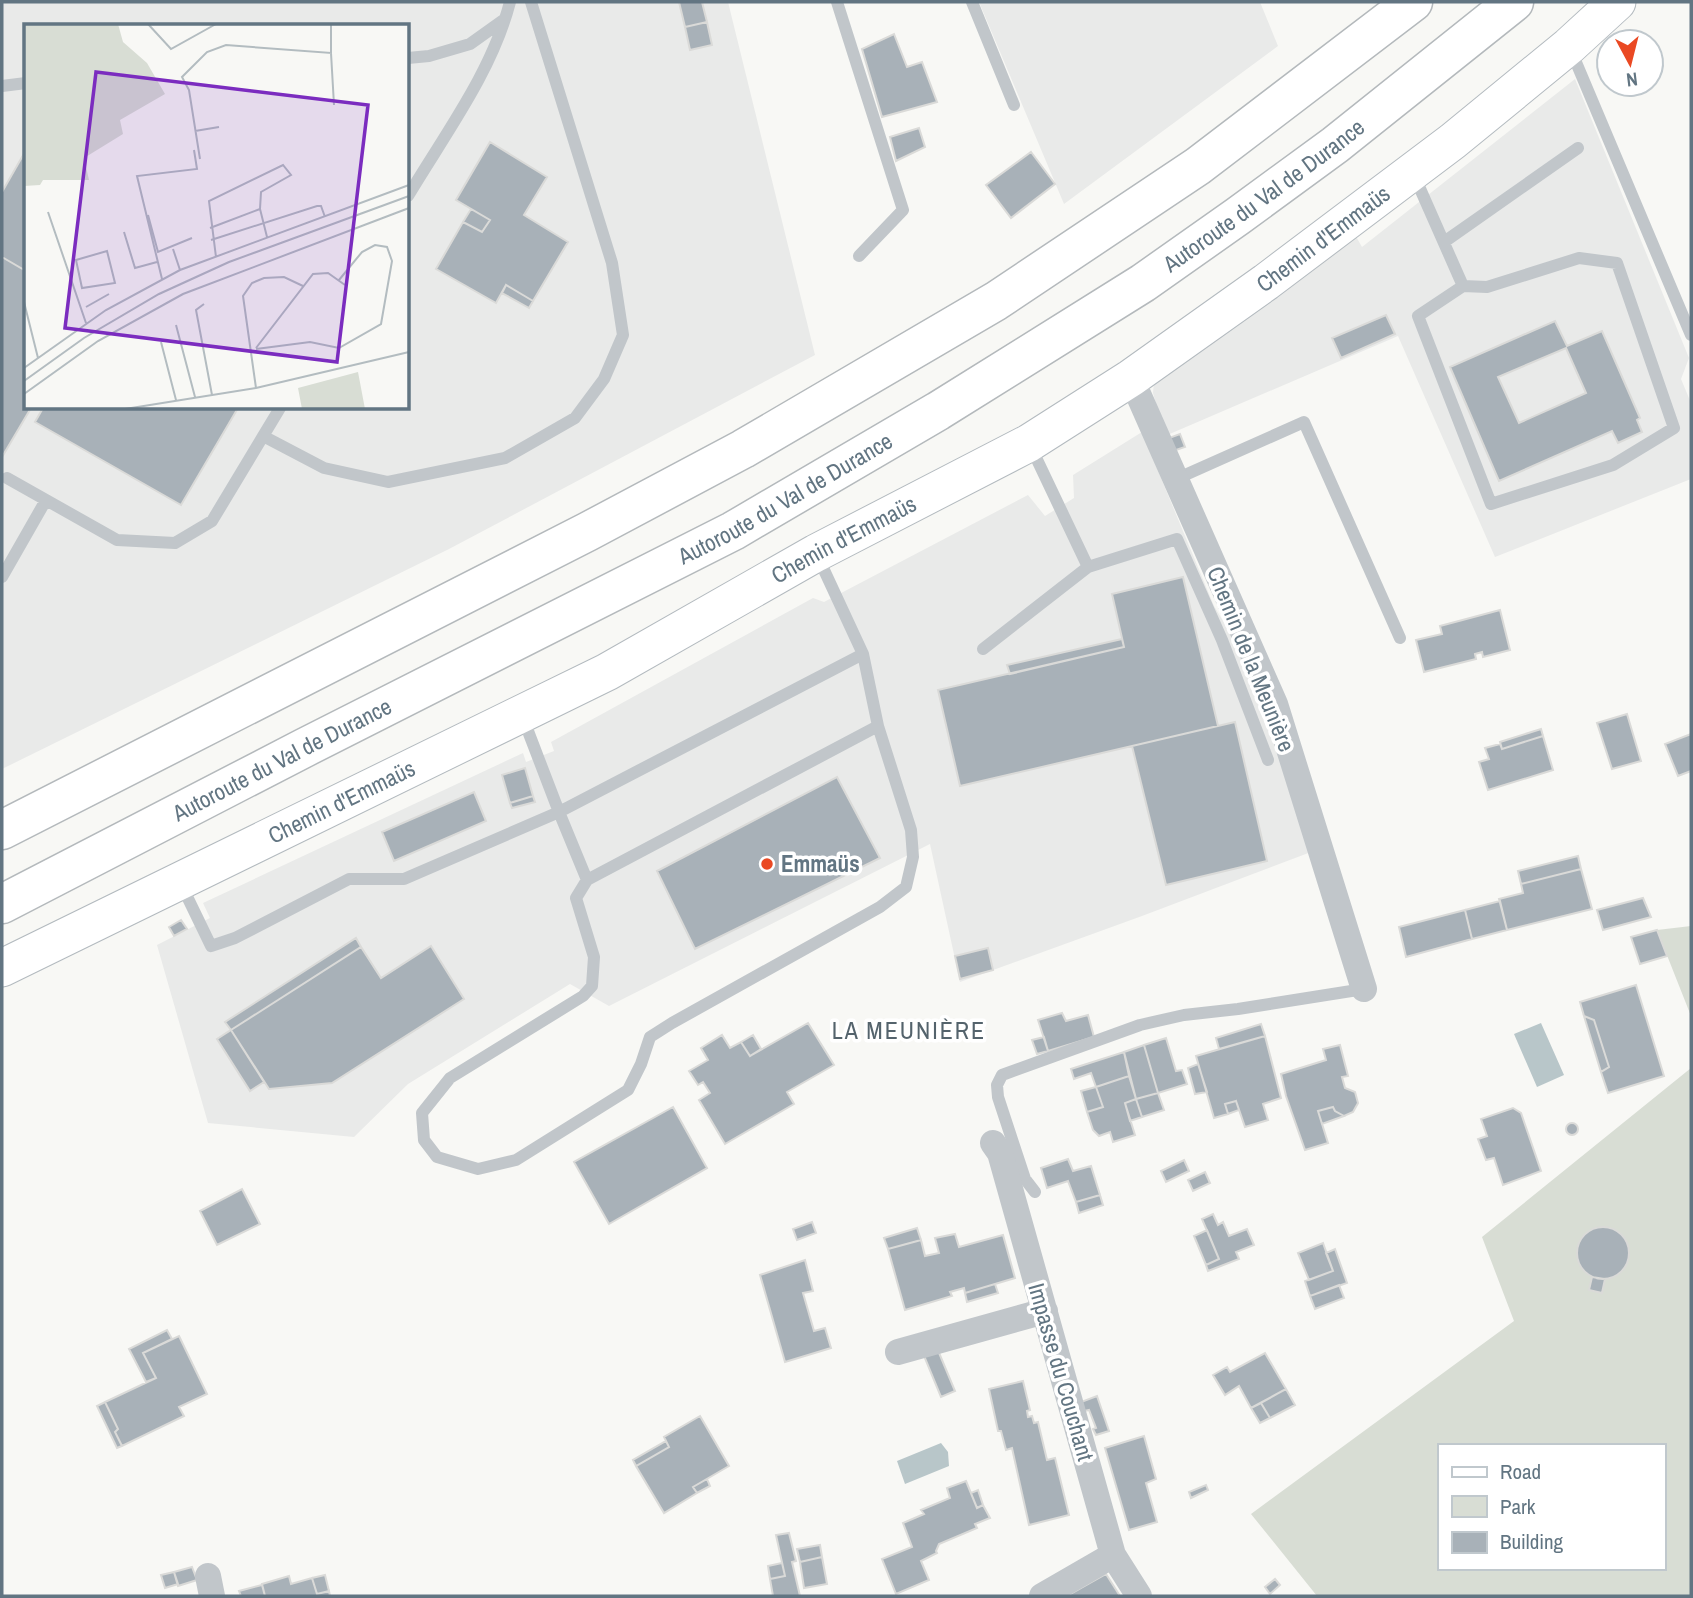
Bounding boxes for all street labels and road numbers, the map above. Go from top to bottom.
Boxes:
street label: Autoroute du Val de Durance [1156,111,1371,280]
street label: Chemin d'Emmaüs [1250,178,1396,299]
street label: Autoroute du Val de Durance [672,425,898,572]
street label: Chemin d'Emmaüs [766,488,921,590]
street label: Chemin de la Meunière [1200,562,1303,756]
street label: Autoroute du Val de Durance [166,690,397,829]
street label: Chemin d'Emmaüs [263,752,420,850]
street label: Impasse du Couchant [1021,1279,1102,1464]

